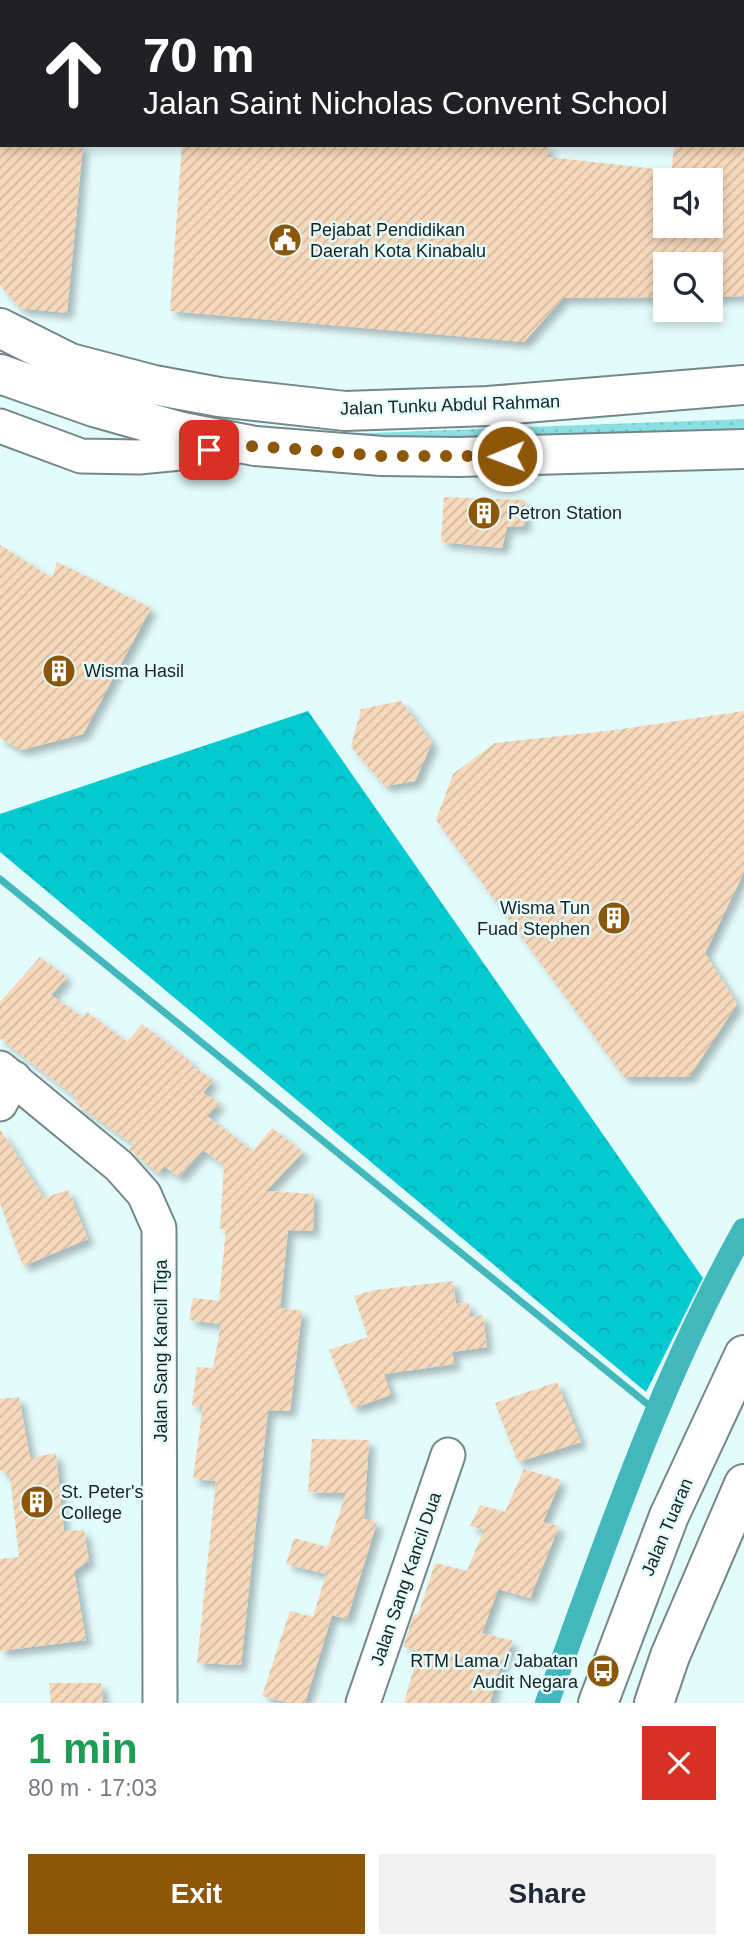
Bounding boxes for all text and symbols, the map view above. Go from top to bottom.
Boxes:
icon: ahead [28,28,119,119]
text: 70 m [143,28,255,82]
text: Jalan Saint Nicholas Convent School [143,85,668,121]
map controls [653,168,723,322]
button: sound [653,168,723,238]
place label: Pejabat Pendidikan Daerah Kota Kinabalu [310,220,486,261]
public building icon: Pejabat Pendidikan Daerah Kota Kinabalu [266,221,304,259]
button: search [653,252,723,322]
street label: Jalan Tunku Abdul Rahman [340,391,560,419]
position arrow [470,419,544,493]
pin [179,420,239,480]
icon: arrive [190,431,228,469]
building icon: Petron Station [465,494,503,532]
place label: Petron Station [508,503,622,523]
building icon: Wisma Hasil [40,652,78,690]
place label: Wisma Hasil [84,661,184,681]
place label: Wisma Tun Fuad Stephen [477,898,590,939]
building icon: Wisma Tun Fuad Stephen [595,899,633,937]
street label: Jalan Sang Kancil Tiga [151,1258,171,1443]
street label: Jalan Tuaran [637,1475,697,1579]
place label: St. Peter's College [61,1482,143,1523]
building icon: St. Peter's College [18,1483,56,1521]
street label: Jalan Sang Kancil Dua [367,1489,445,1668]
place label: RTM Lama / Jabatan Audit Negara [410,1651,579,1692]
bus stop icon: RTM Lama / Jabatan Audit Negara [584,1652,622,1690]
text: 1 min [28,1725,138,1772]
button: close [642,1726,716,1800]
text: 80 m · 17:03 [28,1775,157,1801]
button: Exit [28,1854,365,1934]
button: Share [379,1854,716,1934]

